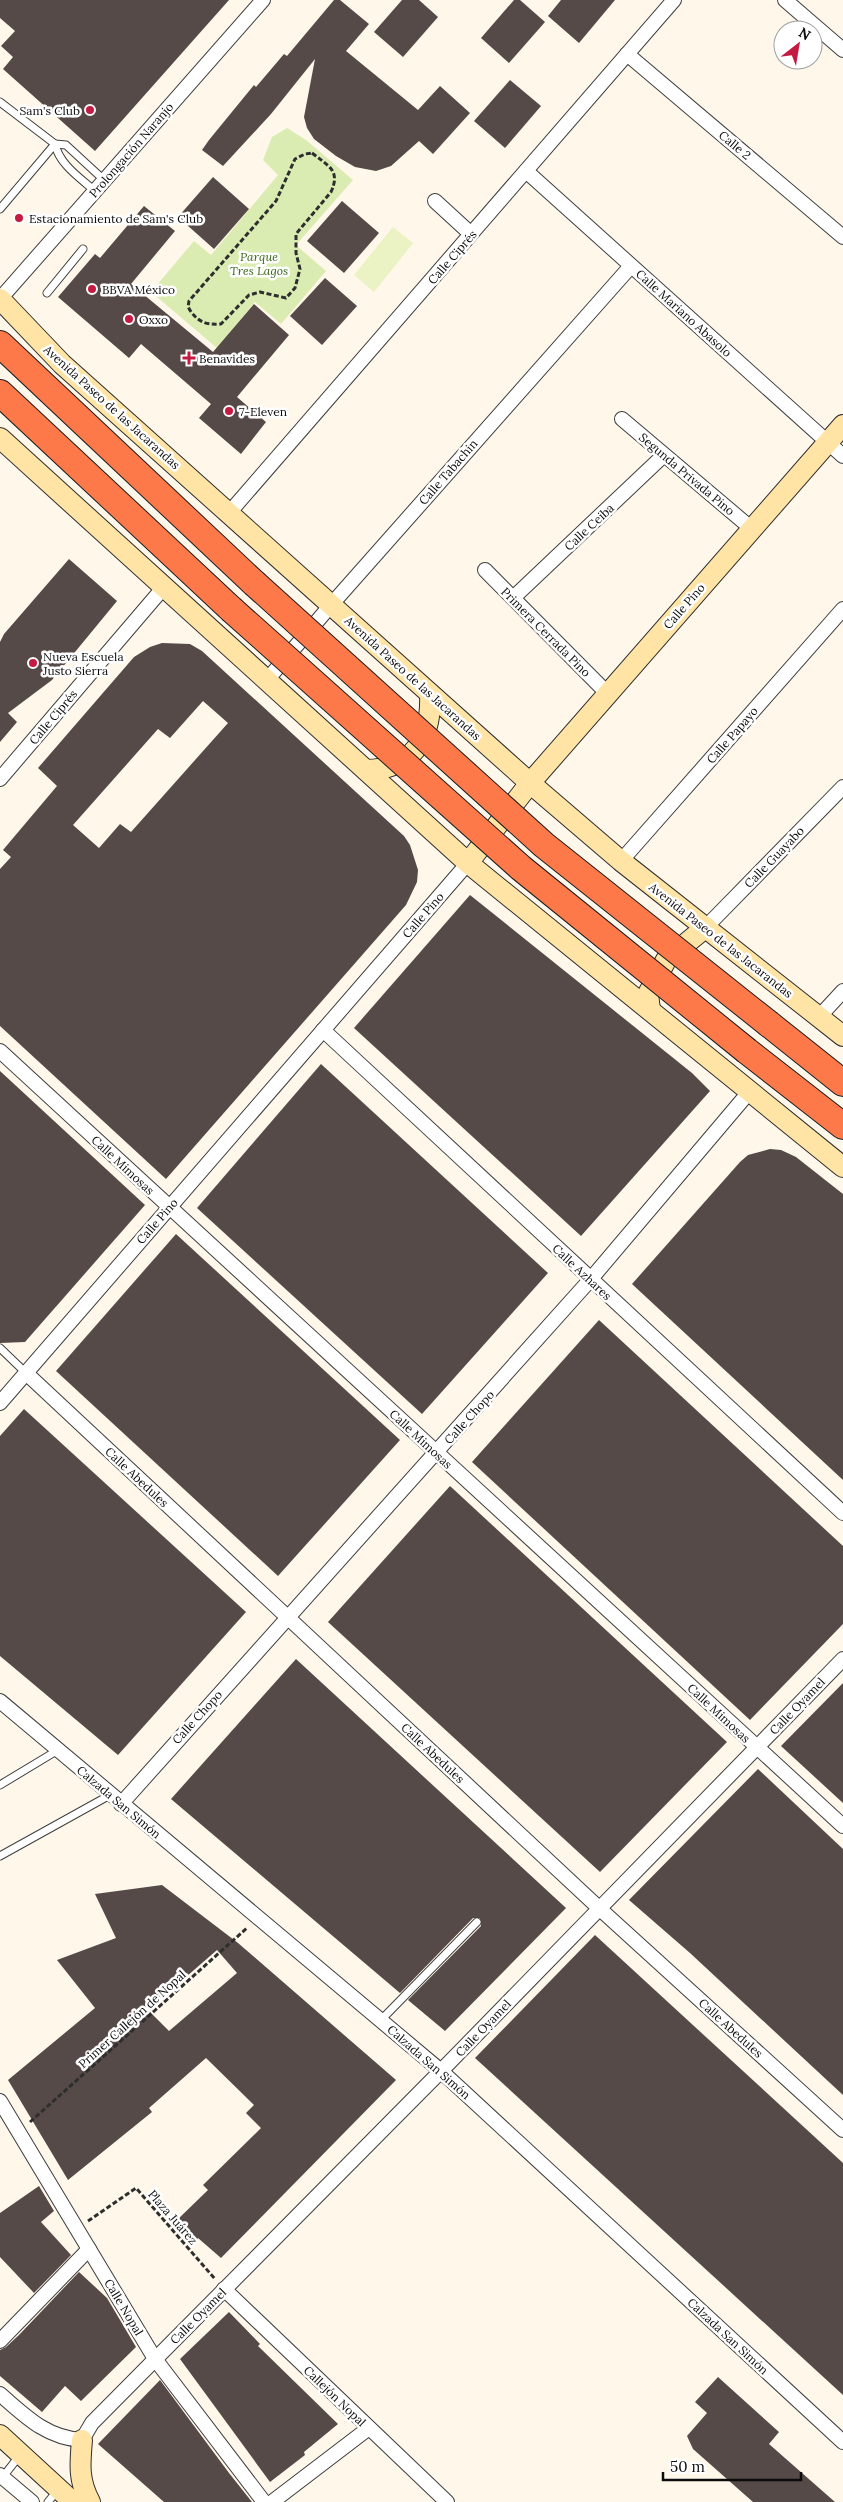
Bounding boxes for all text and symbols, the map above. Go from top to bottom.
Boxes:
north arrow [773,20,823,70]
text: N [795,23,814,44]
street label: Prolongación Naranjo [86,99,176,201]
place label: Sam's Club [19,103,80,118]
marker: Sam's Club [84,104,96,116]
street label: Calle 2 [716,127,754,163]
place label: Estacionamiento de Sam's Club [29,211,203,226]
marker: Estacionamiento de Sam's Club [13,212,25,224]
street label: Calle Ciprés [424,227,480,287]
park label: Parque Tres Lagos [230,249,288,278]
street label: Calle Mariano Abasolo [633,266,735,360]
place label: BBVA México [102,282,175,297]
marker: BBVA México [86,283,98,295]
place label: Oxxo [139,312,168,327]
marker: Oxxo [123,313,135,325]
street label: Avenida Paseo de las Jacarandas [40,341,184,472]
place label: Benavides [199,351,255,366]
marker: Benavides [183,352,195,364]
place label: 7-Eleven [239,404,287,419]
marker: 7-Eleven [223,405,235,417]
street label: Segunda Privada Pino [636,430,738,518]
street label: Calle Tabachin [416,436,480,508]
street label: Calle Ceiba [561,500,617,554]
street label: Calle Pino [660,580,708,632]
street label: Primera Cerrada Pino [498,584,594,680]
street label: Avenida Paseo de las Jacarandas [341,612,485,743]
place label: Nueva Escuela Justo Sierra [42,649,124,678]
marker: Nueva Escuela Justo Sierra [27,657,39,669]
street label: Calle Ciprés [26,686,81,747]
street label: Calle Papayo [703,703,761,767]
street label: Calle Guayabo [741,823,807,891]
street label: Avenida Paseo de las Jacarandas [645,879,796,1001]
street label: Calle Pino [399,889,447,941]
street label: Calle Mimosas [89,1132,158,1198]
street label: Calle Pino [133,1195,181,1247]
street label: Calle Azhares [549,1241,615,1303]
street label: Calle Chopo [441,1387,497,1447]
street label: Calle Mimosas [387,1406,456,1472]
street label: Calle Abedules [102,1444,172,1511]
street label: Calle Oyamel [766,1674,828,1738]
street label: Calle Mimosas [685,1680,754,1746]
street label: Calle Chopo [169,1687,225,1747]
street label: Calle Abedules [398,1720,468,1787]
street label: Calzada San Simón [74,1762,164,1842]
street label: Primer Callejón de Nopal [75,1967,189,2071]
street label: Calle Abedules [696,1995,767,2061]
street label: Calle Oyamel [452,1996,514,2060]
street label: Calzada San Simón [384,2022,474,2102]
street label: Plaza Juárez [145,2187,201,2247]
street label: Calle Nopal [101,2276,147,2338]
street label: Calle Oyamel [167,2285,229,2347]
street label: Calzada San Simón [684,2295,772,2377]
street label: Callejón Nopal [301,2363,369,2429]
scale bar [663,2450,800,2482]
text: 50 m [670,2457,705,2476]

